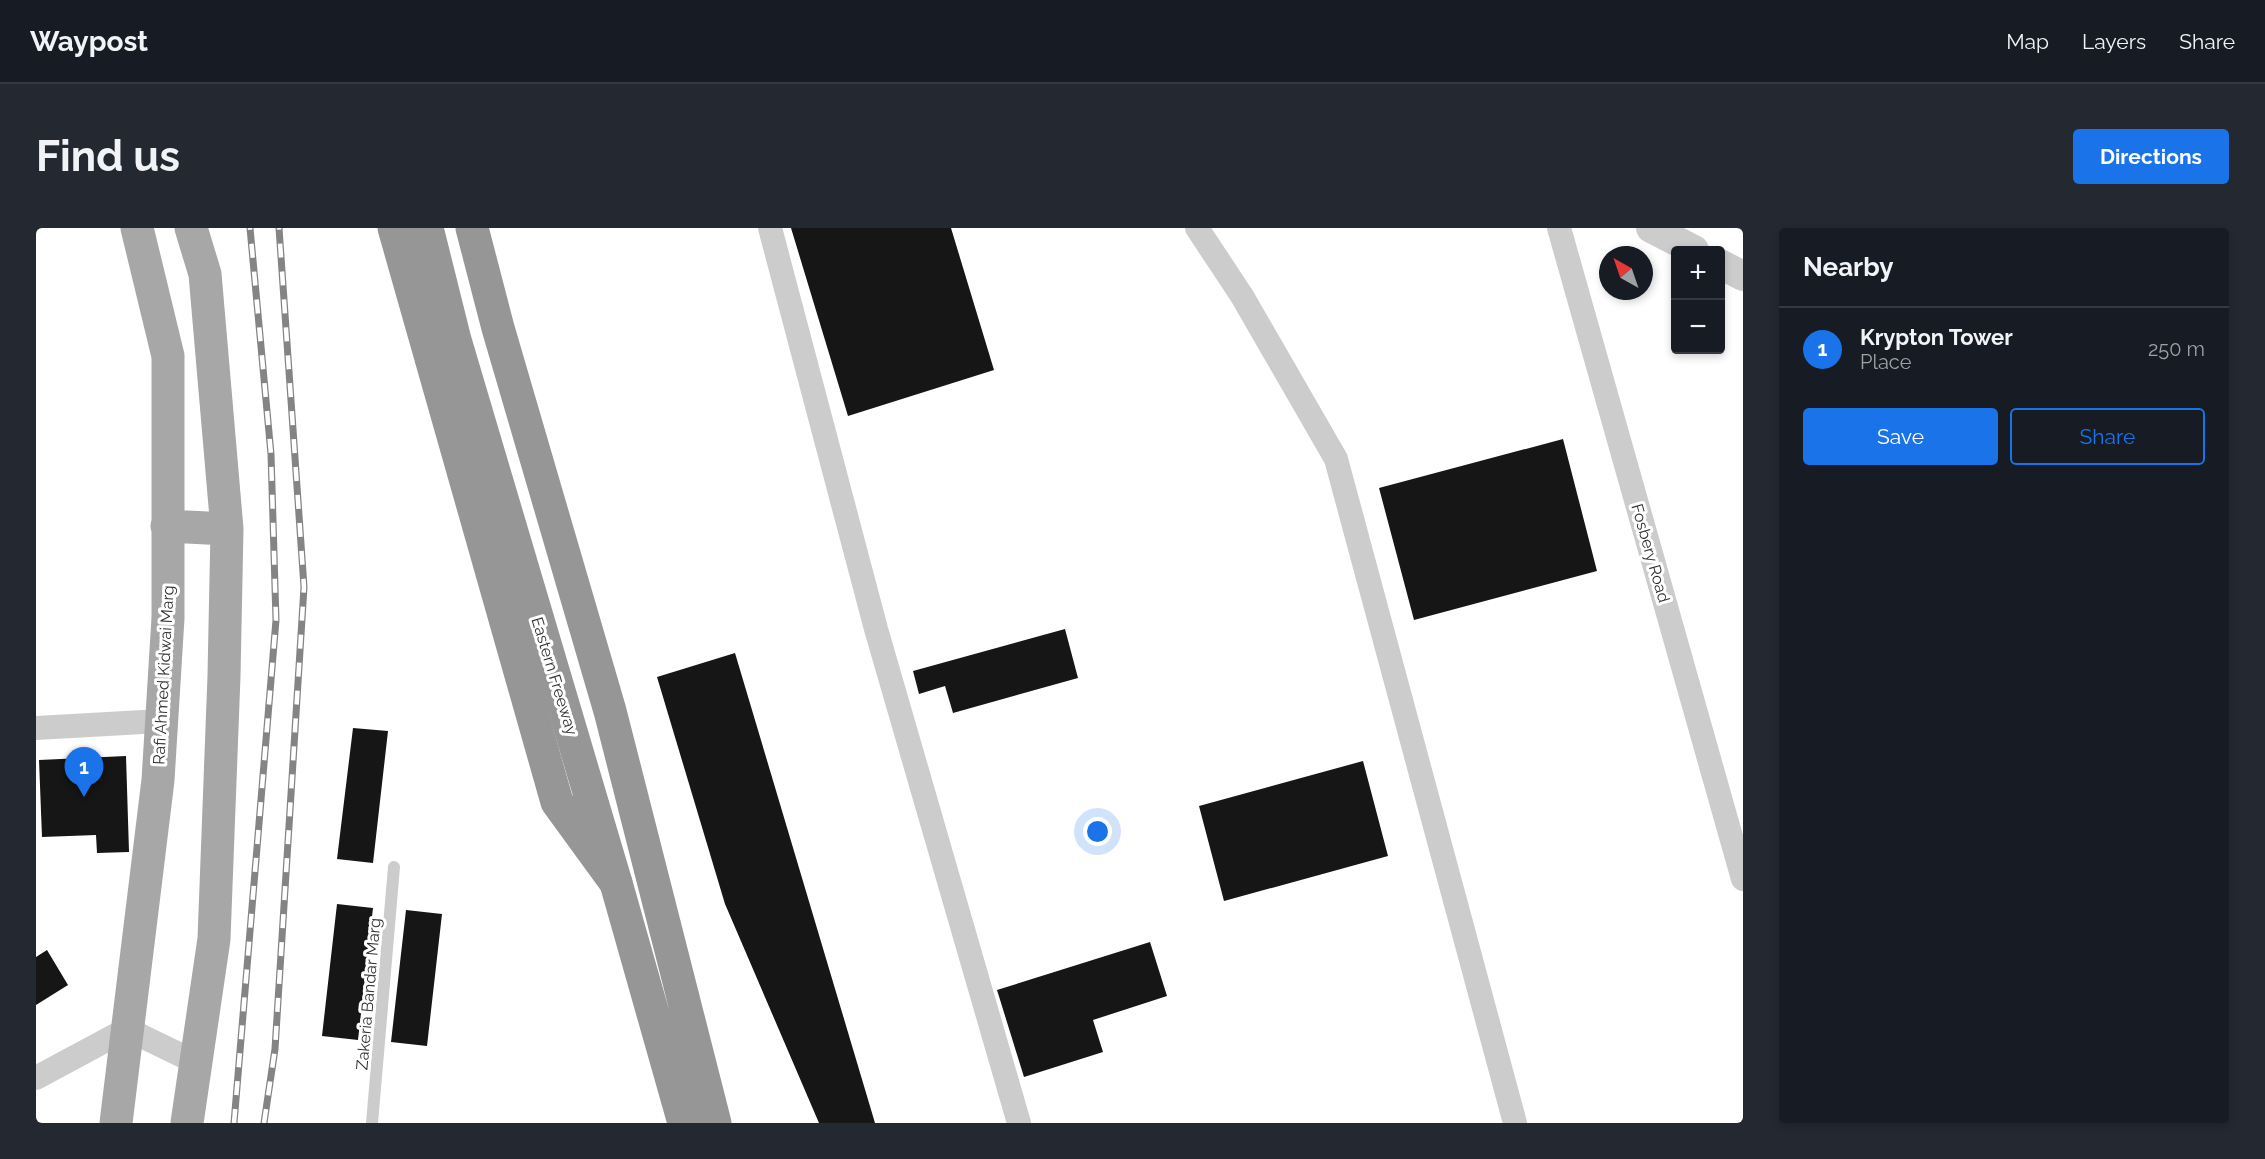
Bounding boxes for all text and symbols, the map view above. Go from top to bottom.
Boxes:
text: Waypost [30,25,148,58]
text: Map [2006,29,2049,54]
text: Layers [2082,29,2146,54]
text: Share [2179,29,2235,54]
button: Directions [2073,129,2229,184]
text: Find us [36,132,180,181]
north arrow [1599,246,1653,300]
map controls [1671,246,1725,354]
button: + [1671,246,1725,300]
text: Nearby [1803,252,1893,282]
button: − [1671,300,1725,354]
text: Krypton Tower [1860,324,2013,350]
text: 1 [1818,337,1827,361]
text: 250 m [2148,337,2205,361]
text: Place [1860,350,1911,374]
button: Save [1803,408,1998,465]
button: Share [2010,408,2205,465]
street label: Fosbery Road [1627,502,1674,605]
street label: Rafi Ahmed Kidwai Marg [149,585,178,765]
street label: Eastern Freeway [528,615,582,738]
pin: 1 [64,748,104,797]
your location [1083,817,1112,846]
street label: Zakeria Bandar Marg [352,917,385,1071]

